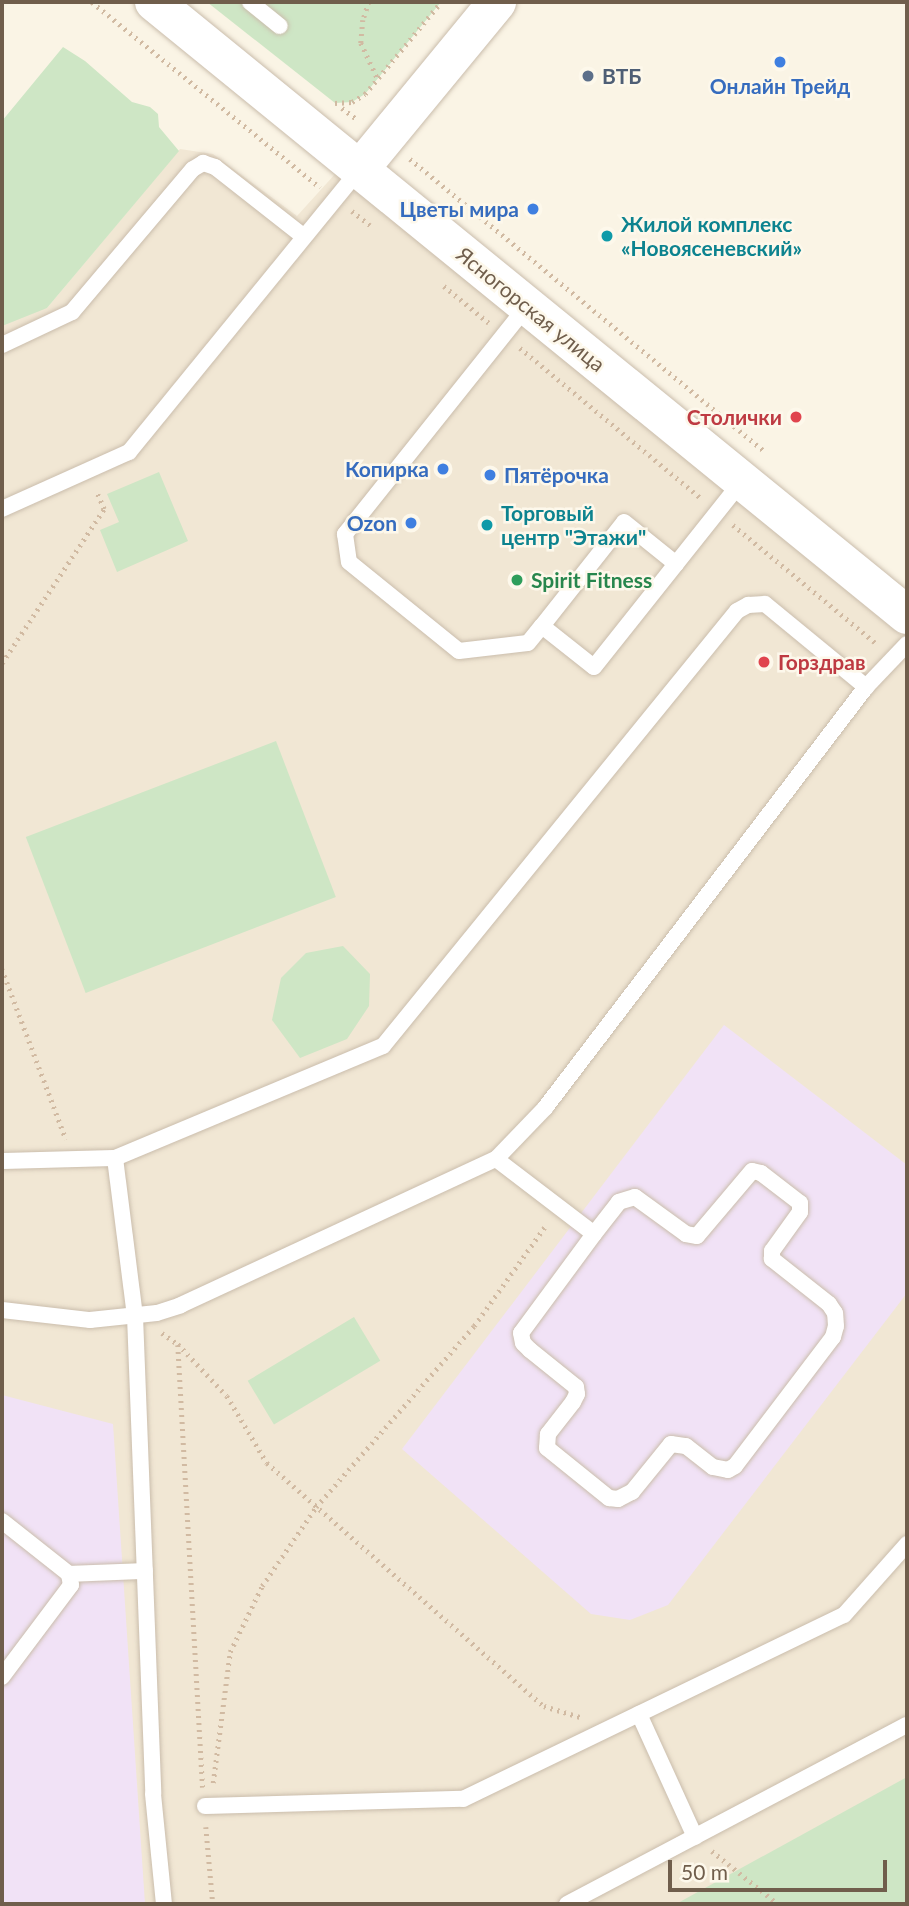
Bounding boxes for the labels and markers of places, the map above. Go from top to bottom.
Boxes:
marker: Онлайн Трейд [772,54,788,70]
place label: ВТБ [602,63,641,89]
marker: ВТБ [580,68,596,84]
place label: Онлайн Трейд [710,73,850,99]
place label: Цветы мира [399,196,519,222]
marker: Цветы мира [525,201,541,217]
place label: Жилой комплекс «Новоясеневский» [621,211,802,261]
marker: Жилой комплекс «Новоясеневский» [599,228,615,244]
place label: Столички [687,404,782,430]
marker: Столички [788,409,804,425]
place label: Копирка [345,456,429,482]
marker: Копирка [435,461,451,477]
place label: Пятёрочка [504,462,609,488]
marker: Пятёрочка [482,467,498,483]
place label: Торговый центр "Этажи" [501,500,646,550]
place label: Ozon [347,510,397,536]
marker: Ozon [403,515,419,531]
marker: Торговый центр "Этажи" [479,517,495,533]
place label: Spirit Fitness [531,567,652,593]
marker: Spirit Fitness [509,572,525,588]
place label: Горздрав [778,649,865,675]
marker: Горздрав [756,654,772,670]

